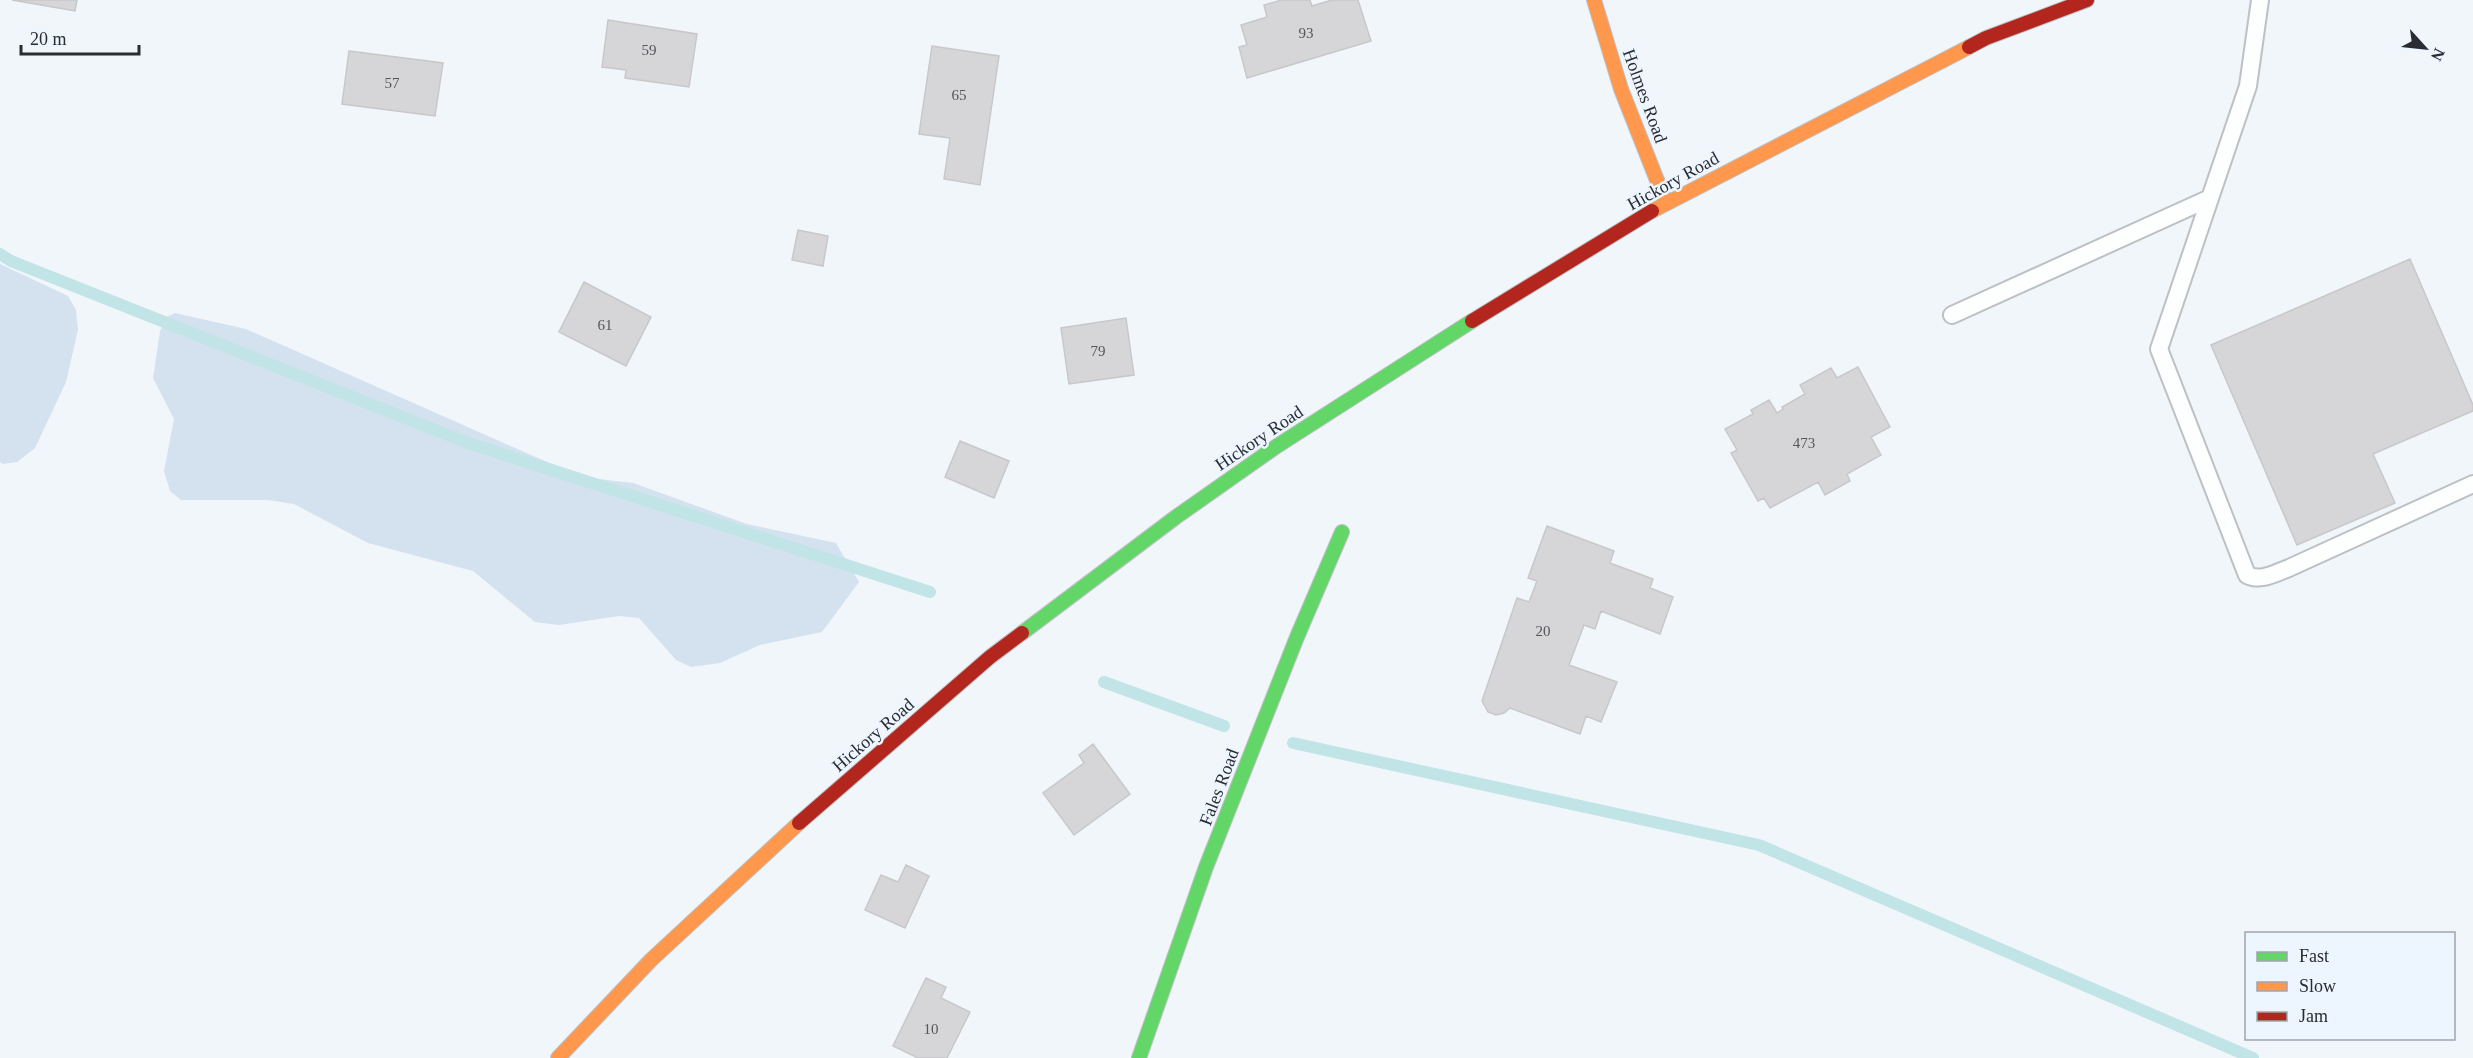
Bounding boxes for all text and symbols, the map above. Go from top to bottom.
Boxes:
scale bar [21,18,140,56]
north arrow [2395,18,2455,78]
house number: 93 [1299,25,1314,41]
text: 20 m [30,29,67,49]
house number: 59 [642,42,657,58]
street label: Holmes Road [1619,46,1671,146]
text: N [2428,46,2448,64]
house number: 57 [385,75,400,91]
house number: 65 [952,87,967,103]
street label: Hickory Road [1624,148,1722,214]
house number: 61 [598,317,613,333]
house number: 79 [1091,343,1106,359]
street label: Hickory Road [1211,401,1307,475]
house number: 473 [1793,435,1815,451]
house number: 20 [1536,623,1551,639]
street label: Hickory Road [828,694,918,776]
street label: Fales Road [1195,746,1243,828]
legend [2245,932,2455,1040]
text: Fast [2299,946,2329,966]
text: Slow [2299,976,2336,996]
text: Jam [2299,1006,2328,1026]
house number: 10 [924,1021,939,1037]

